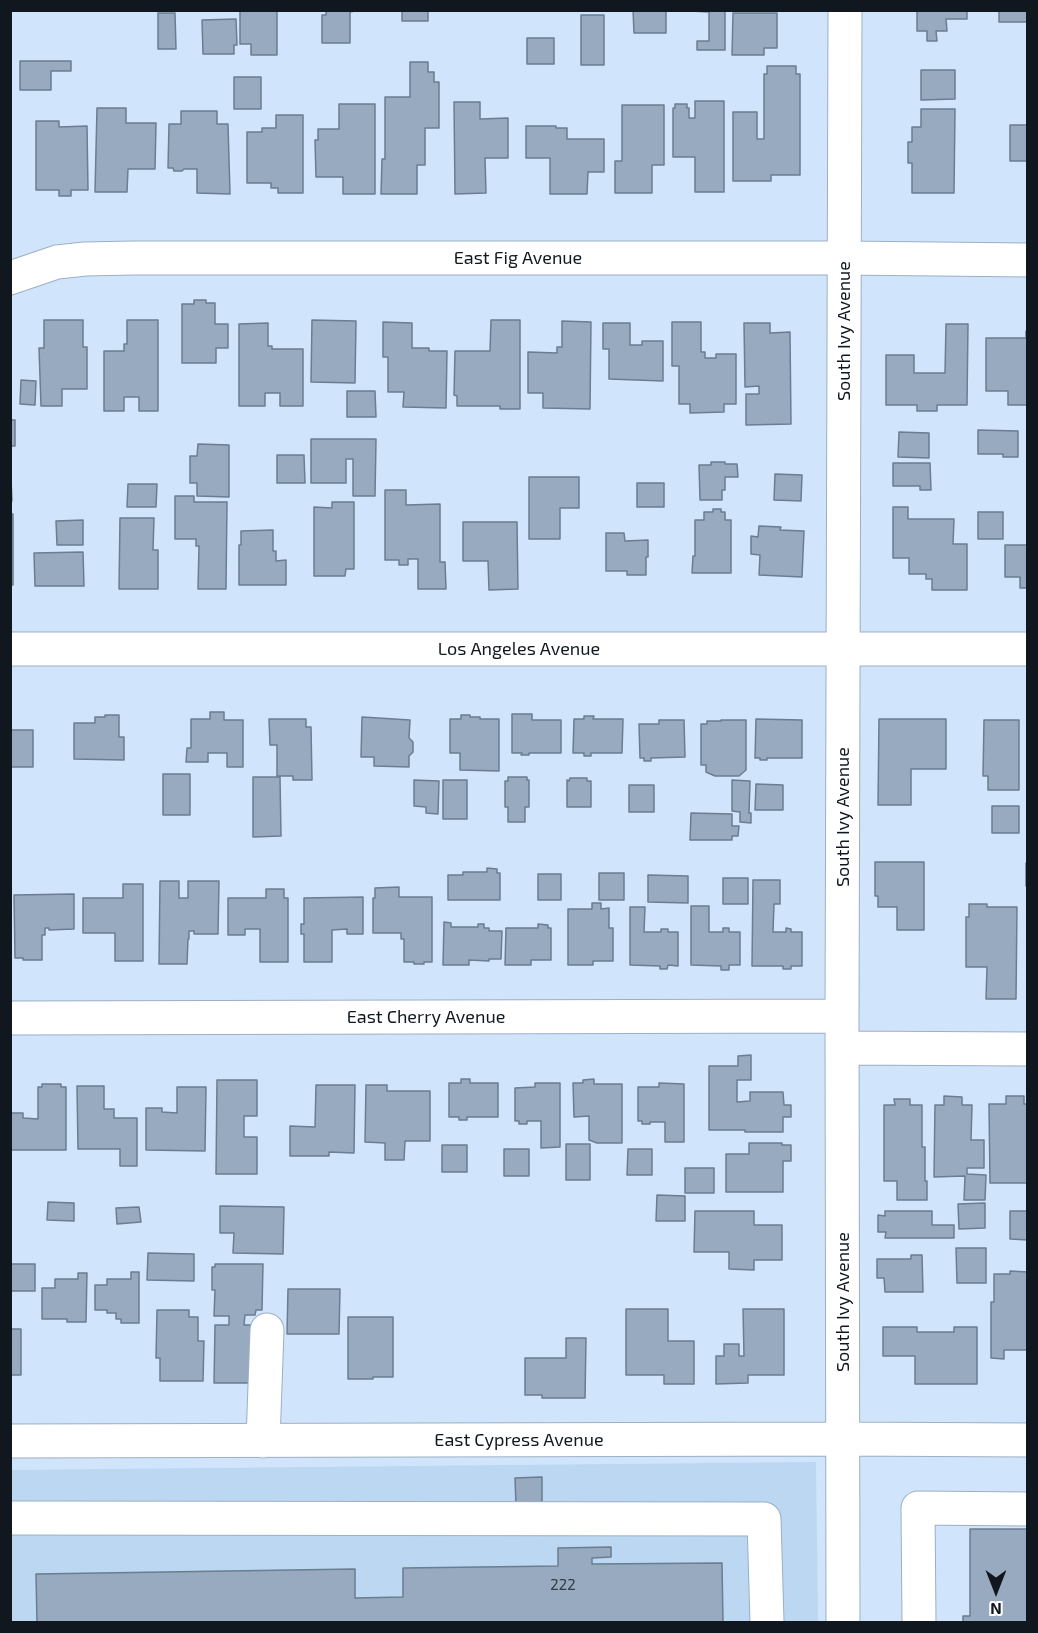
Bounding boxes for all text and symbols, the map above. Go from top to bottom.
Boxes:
street label: East Fig Avenue [454,247,582,269]
street label: South Ivy Avenue [833,261,855,401]
street label: Los Angeles Avenue [438,638,600,660]
street label: South Ivy Avenue [832,747,854,887]
street label: East Cherry Avenue [347,1006,505,1028]
street label: South Ivy Avenue [832,1232,854,1372]
street label: East Cypress Avenue [434,1429,604,1451]
north arrow [966,1561,1026,1621]
house number: 222 [550,1576,576,1594]
text: N [990,1600,1002,1619]

